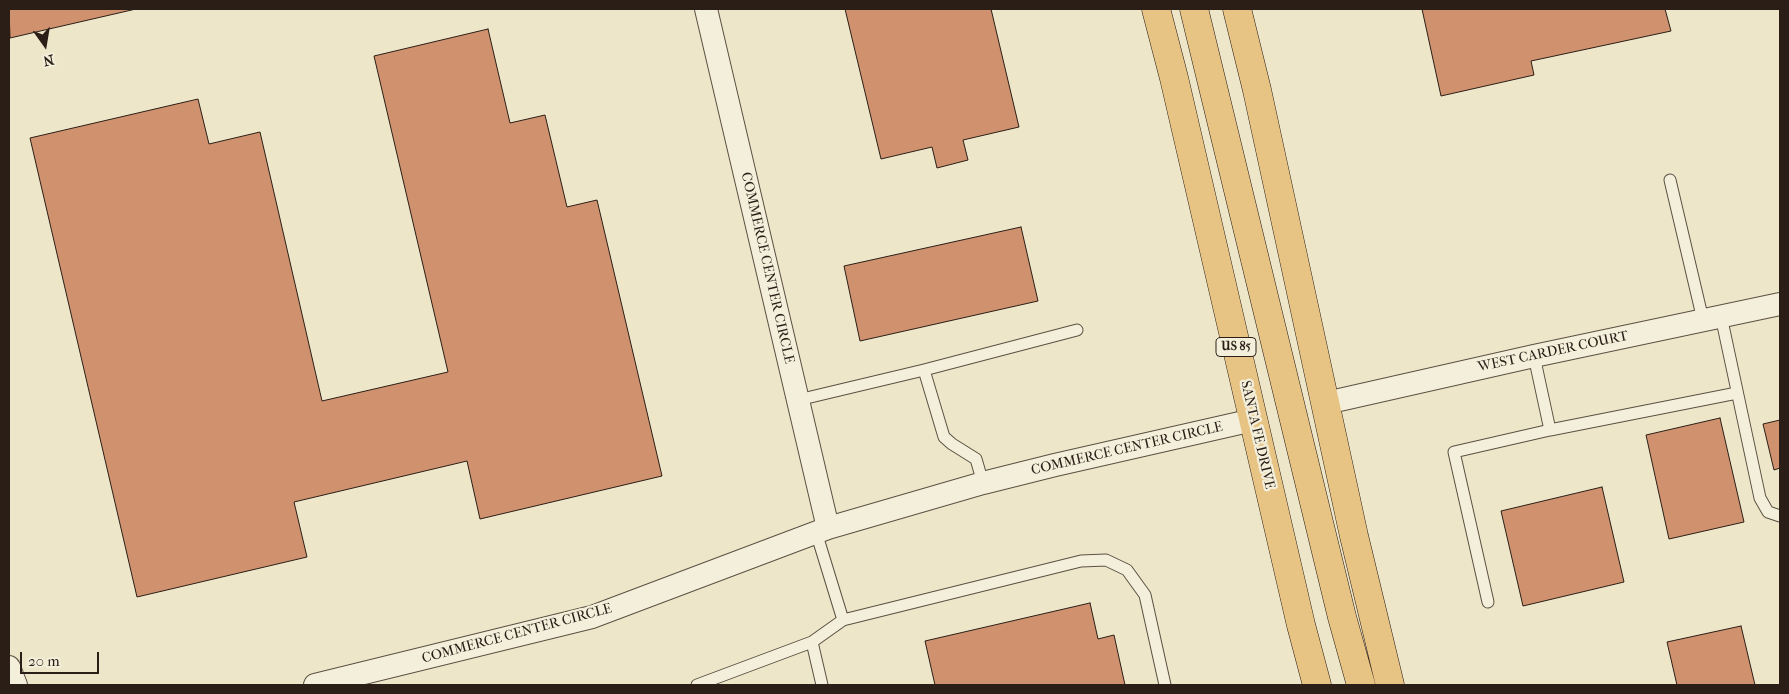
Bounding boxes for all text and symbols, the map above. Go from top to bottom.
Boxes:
north arrow [20,20,70,70]
text: N [41,51,56,70]
street label: COMMERCE CENTER CIRCLE [737,171,797,365]
street label: WEST CARDER COURT [1476,328,1630,376]
road number: US 85 [1216,338,1256,357]
street label: SANTA FE DRIVE [1236,379,1278,491]
street label: COMMERCE CENTER CIRCLE [1030,419,1224,479]
street label: COMMERCE CENTER CIRCLE [420,601,614,667]
scale bar [22,642,101,674]
text: 20 m [28,652,60,670]

